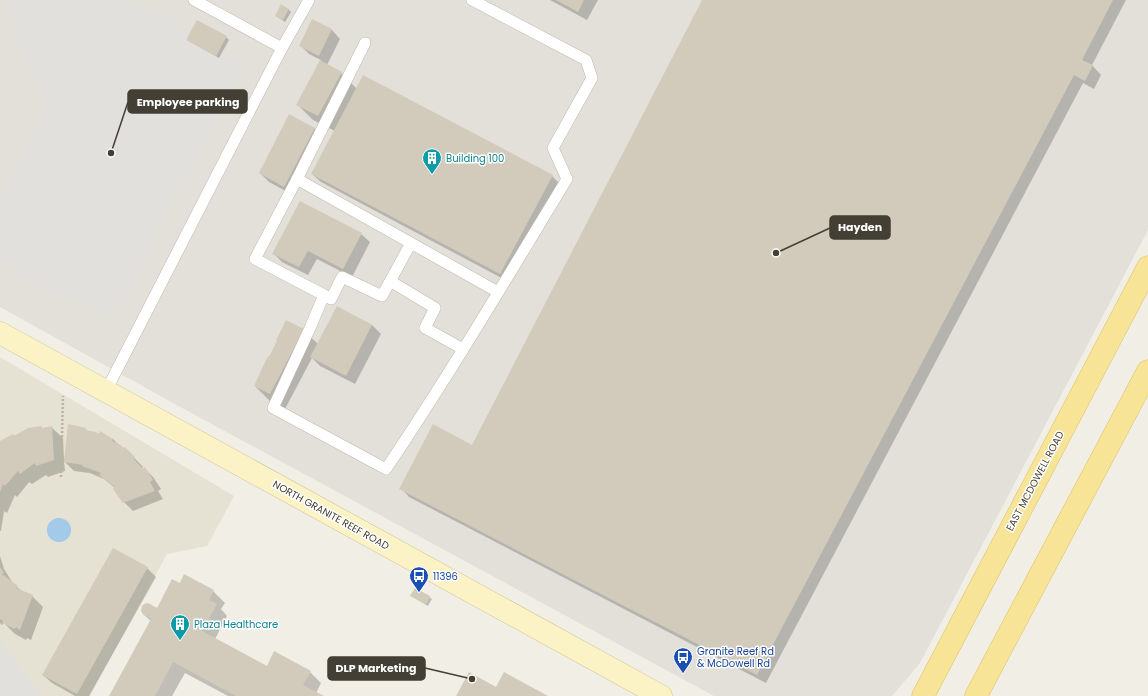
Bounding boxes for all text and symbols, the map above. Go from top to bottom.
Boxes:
callout: Employee parking [128,90,247,113]
text: Employee parking [137,94,239,110]
building icon: Building 100 [421,147,443,175]
place label: Building 100 [446,151,504,166]
callout: Hayden [830,216,890,239]
text: Hayden [838,219,882,235]
street label: EAST MCDOWELL ROAD [1002,428,1068,534]
street label: NORTH GRANITE REEF ROAD [270,477,392,553]
bus stop icon: 11396 [408,565,430,593]
place label: 11396 [433,569,458,584]
building icon: Plaza Healthcare [169,613,191,641]
place label: Plaza Healthcare [194,617,278,632]
place label: Granite Reef Rd & McDowell Rd [697,644,774,671]
bus stop icon: Granite Reef Rd & McDowell Rd [672,646,694,674]
callout: DLP Marketing [328,657,425,680]
text: DLP Marketing [336,660,416,676]

